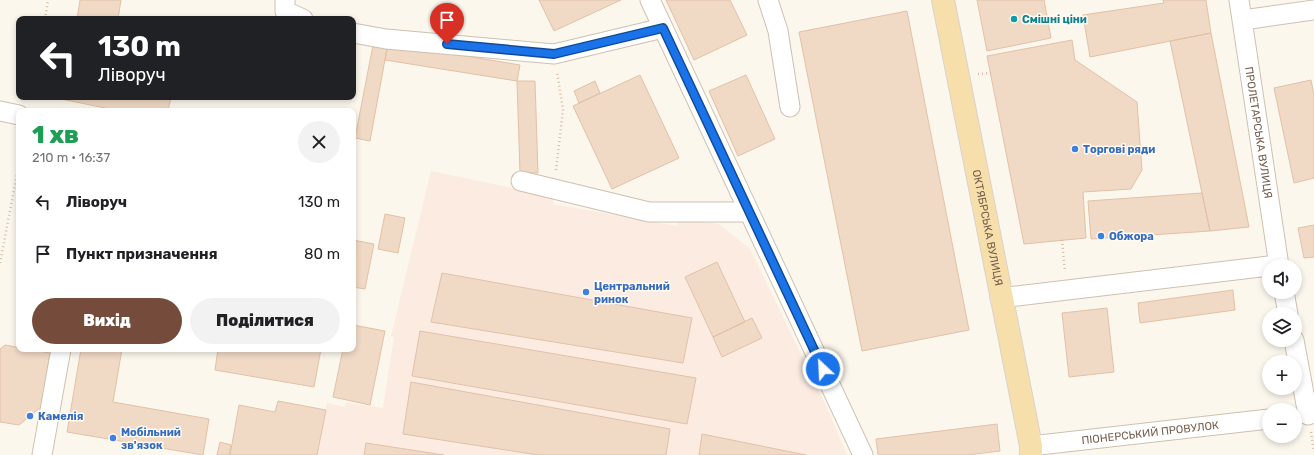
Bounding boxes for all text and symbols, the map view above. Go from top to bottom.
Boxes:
pin [430,3,464,44]
icon: arrive [436,9,458,31]
place label: Смішні ціни [1022,13,1087,26]
marker: Смішні ціни [1009,14,1019,24]
text: 130 m [98,30,181,63]
icon: left [32,32,84,84]
text: Ліворуч [98,64,166,86]
street label: ПРОЛЕТАРСЬКА ВУЛИЦЯ [1243,66,1275,199]
text: 1 хв [32,121,79,149]
button: close [298,121,340,163]
place label: Торгові ряди [1083,143,1155,156]
marker: Торгові ряди [1070,144,1080,154]
text: 210 m · 16:37 [32,150,110,165]
street label: ОКТЯБРСЬКА ВУЛИЦЯ [970,168,1006,287]
icon: left [32,191,54,213]
text: Ліворуч [66,193,127,211]
text: 130 m [298,193,340,211]
place label: Обжора [1109,230,1154,243]
marker: Обжора [1096,231,1106,241]
icon: arrive [32,243,54,265]
text: Пункт призначення [66,245,218,263]
text: 80 m [304,245,340,263]
map controls [1262,259,1302,443]
button: sound [1262,259,1302,299]
place label: Центральний ринок [594,280,670,306]
marker: Центральний ринок [581,287,591,297]
button: Вихід [32,298,182,344]
button: Поділитися [190,298,340,344]
button: layers [1262,307,1302,347]
position arrow [802,348,844,390]
button: + [1262,355,1302,395]
button: − [1262,403,1302,443]
place label: Камелія [38,410,83,423]
marker: Камелія [25,411,35,421]
street label: ПІОНЕРСЬКИЙ ПРОВУЛОК [1081,418,1220,447]
place label: Мобільний зв'язок [121,426,181,452]
marker: Мобільний зв'язок [108,433,118,443]

